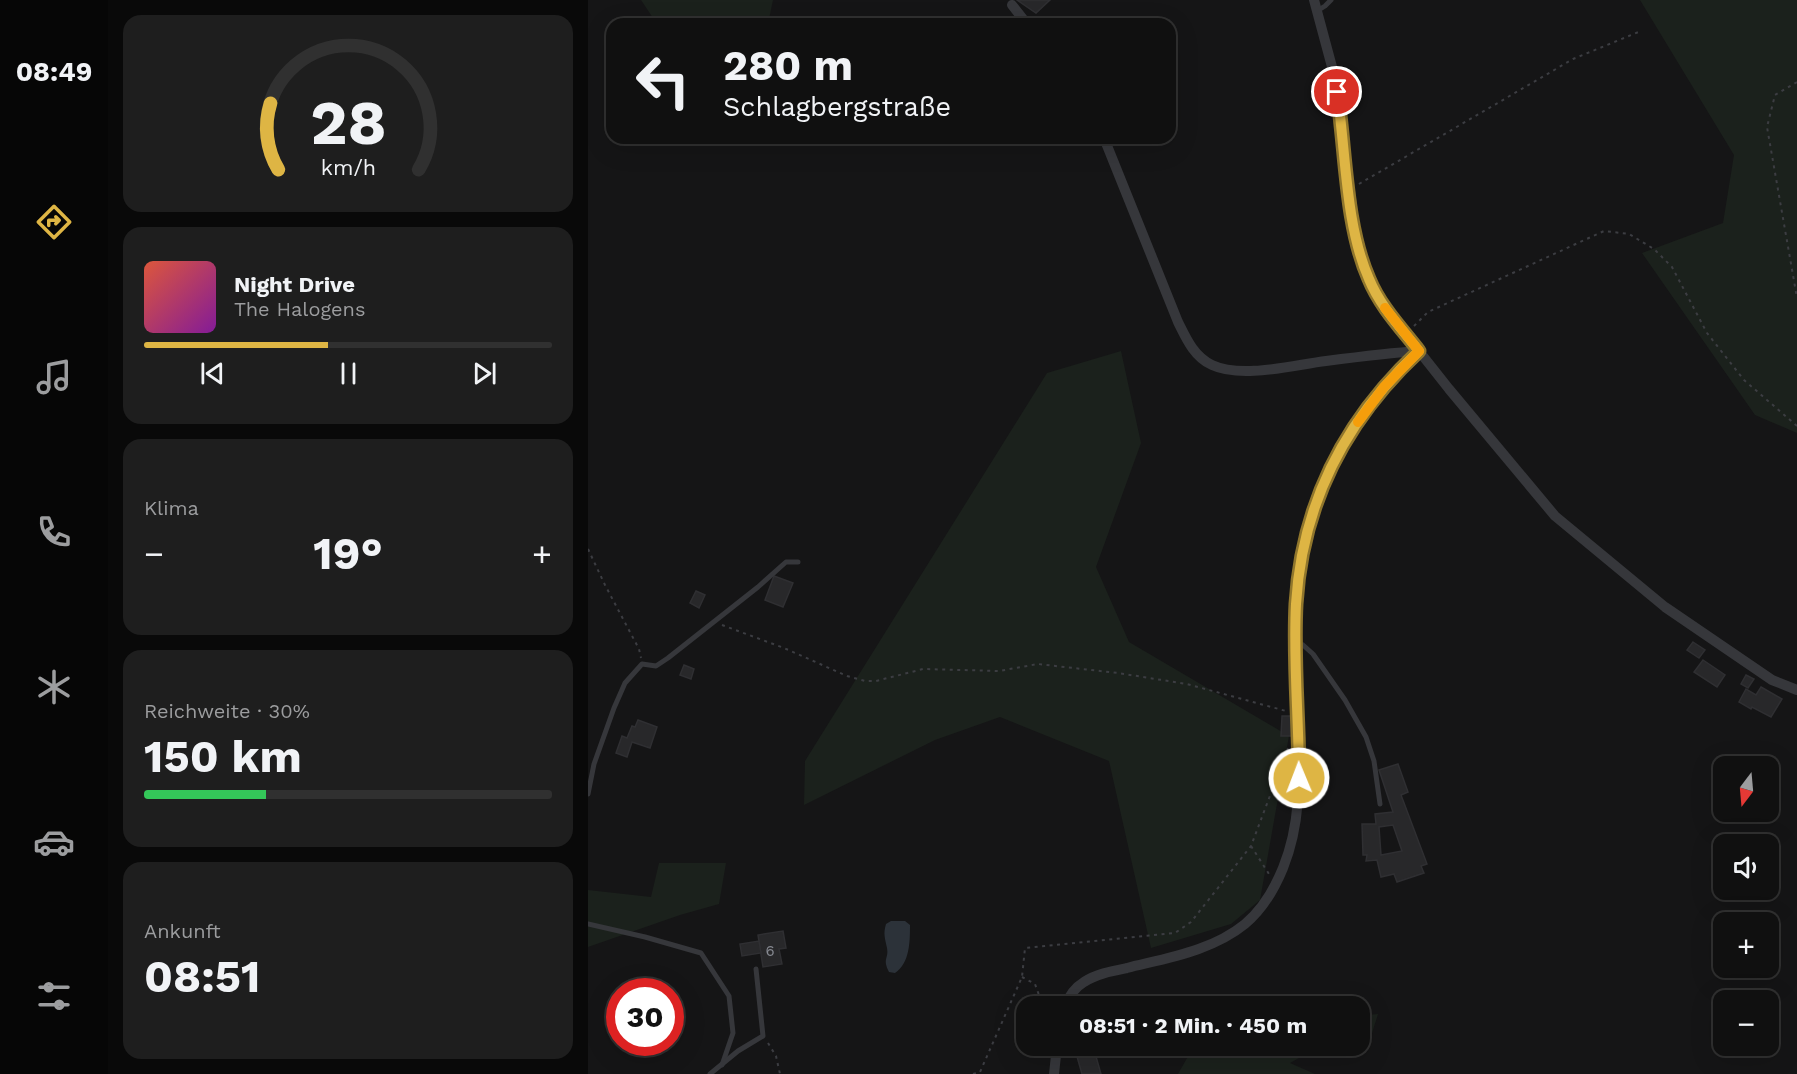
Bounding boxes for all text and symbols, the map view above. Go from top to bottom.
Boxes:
text: 280 m [723,41,853,90]
icon: left [624,42,702,120]
text: 08:49 [16,56,92,88]
pin [1311,66,1362,117]
icon: arrive [1320,75,1353,108]
text: 28 [310,87,386,160]
text: Schlagbergstraße [723,91,951,123]
text: km/h [320,156,376,181]
icon: directions [33,201,75,243]
text: Night Drive [234,272,355,297]
text: The Halogens [234,297,366,321]
icon: music [33,356,75,398]
icon: previous [196,357,229,390]
icon: pause [332,357,365,390]
icon: next [468,357,501,390]
text: Klima [144,496,199,520]
icon: phone [33,511,75,553]
text: 19° [313,527,383,580]
text: − [144,534,164,573]
text: + [532,534,552,573]
icon: climate [33,666,75,708]
text: Reichweite · 30% [144,699,310,723]
text: 150 km [144,730,302,783]
position arrow [1267,746,1331,810]
north arrow [1713,756,1779,822]
map controls [1713,756,1779,1056]
icon: car [33,821,75,863]
button: sound [1713,834,1779,900]
button: + [1713,912,1779,978]
text: Ankunft [144,919,221,943]
house number: 6 [765,942,775,960]
text: 08:51 [144,950,260,1003]
icon: filters [33,975,75,1017]
speed limit sign: 30 [606,978,684,1056]
button: − [1713,990,1779,1056]
text: 08:51 · 2 Min. · 450 m [1079,1013,1307,1038]

